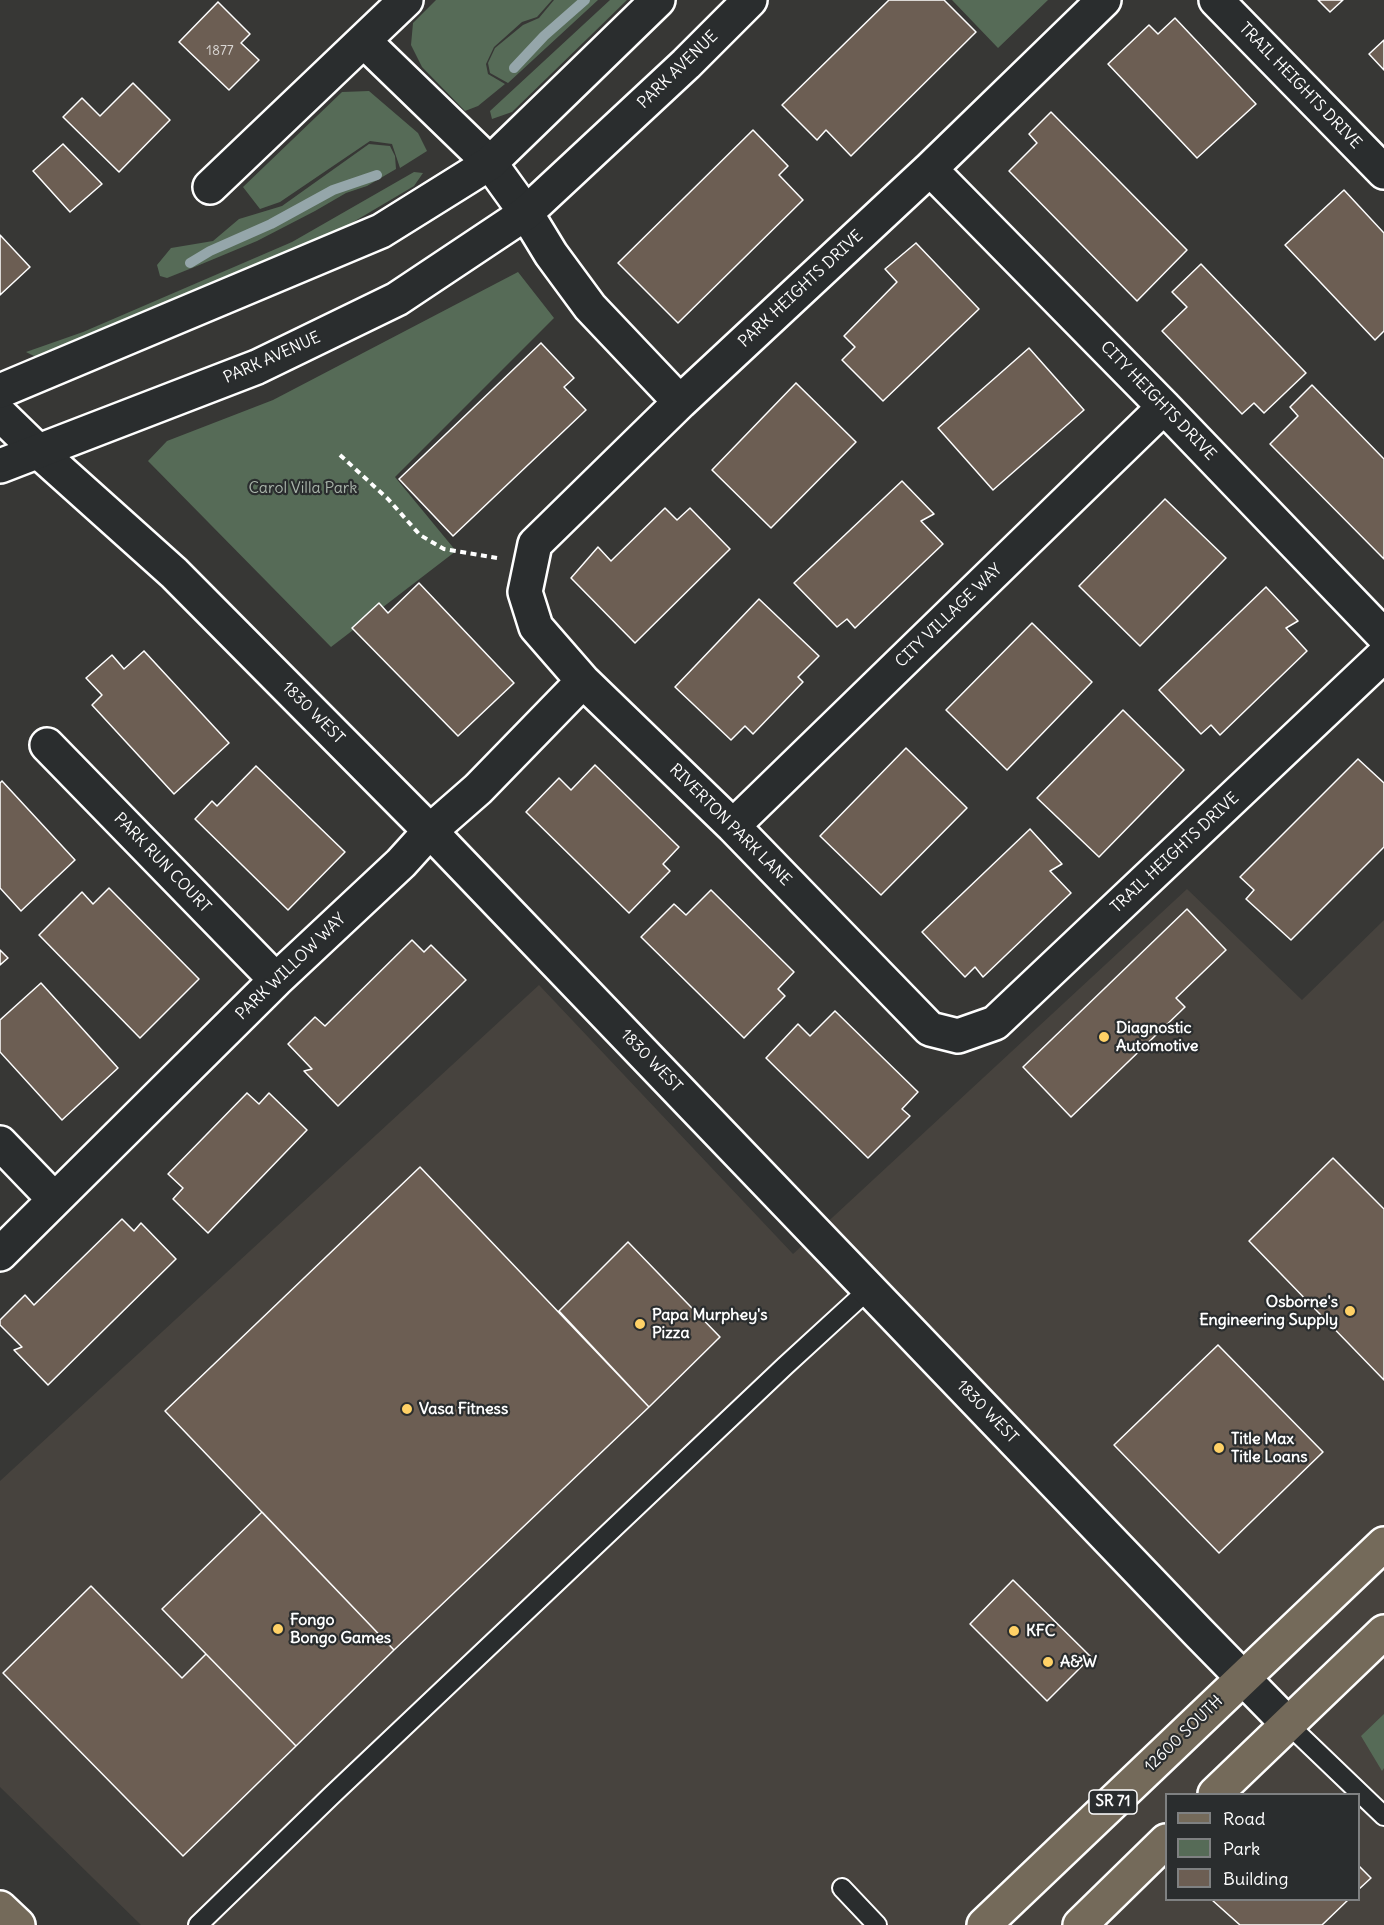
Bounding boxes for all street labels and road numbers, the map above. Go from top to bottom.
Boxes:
street label: TRAIL HEIGHTS DRIVE [1235,19,1365,153]
street label: PARK AVENUE [634,27,722,113]
street label: PARK HEIGHTS DRIVE [735,226,867,352]
street label: PARK AVENUE [221,328,323,388]
street label: CITY HEIGHTS DRIVE [1096,337,1220,465]
street label: CITY VILLAGE WAY [892,560,1006,672]
street label: 1830 WEST [278,678,348,748]
street label: RIVERTON PARK LANE [665,760,795,890]
street label: TRAIL HEIGHTS DRIVE [1107,789,1243,917]
street label: PARK RUN COURT [110,809,214,917]
street label: PARK WILLOW WAY [232,910,350,1024]
street label: 1830 WEST [616,1026,686,1096]
street label: 1830 WEST [952,1377,1022,1447]
street label: 12600 SOUTH [1141,1692,1227,1776]
road number: SR 71 [1089,1790,1137,1814]

